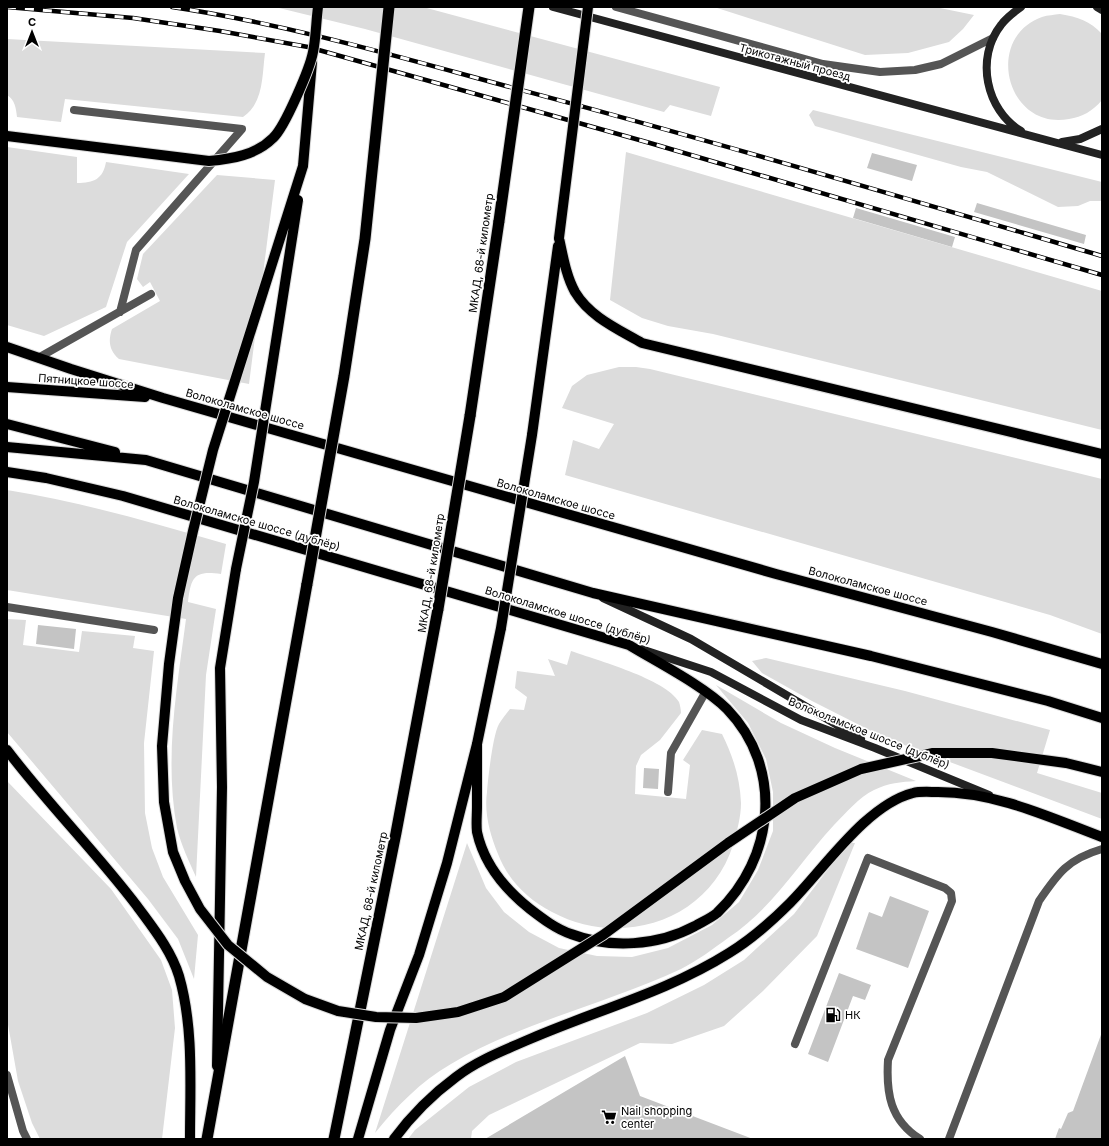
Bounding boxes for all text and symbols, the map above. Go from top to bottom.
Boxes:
north arrow [12,12,52,52]
text: С [28,15,36,29]
street label: Трикотажный проезд [738,40,852,84]
street label: МКАД, 68-й километр [466,192,496,314]
street label: Пятницкое шоссе [38,371,134,391]
street label: Волоколамское шоссе [184,385,306,433]
street label: Волоколамское шоссе [495,475,617,523]
street label: Волоколамское шоссе (дублёр) [172,492,342,554]
street label: МКАД, 68-й километр [415,512,447,634]
street label: Волоколамское шоссе [807,563,929,609]
street label: Волоколамское шоссе (дублёр) [483,583,653,647]
street label: Волоколамское шоссе (дублёр) [786,694,952,772]
street label: МКАД, 68-й километр [352,830,390,952]
fuel station icon: НК [824,1006,842,1024]
place label: НК [845,1008,861,1022]
place label: Nail shopping center [621,1104,692,1131]
supermarket icon: Nail shopping center [600,1108,618,1126]

